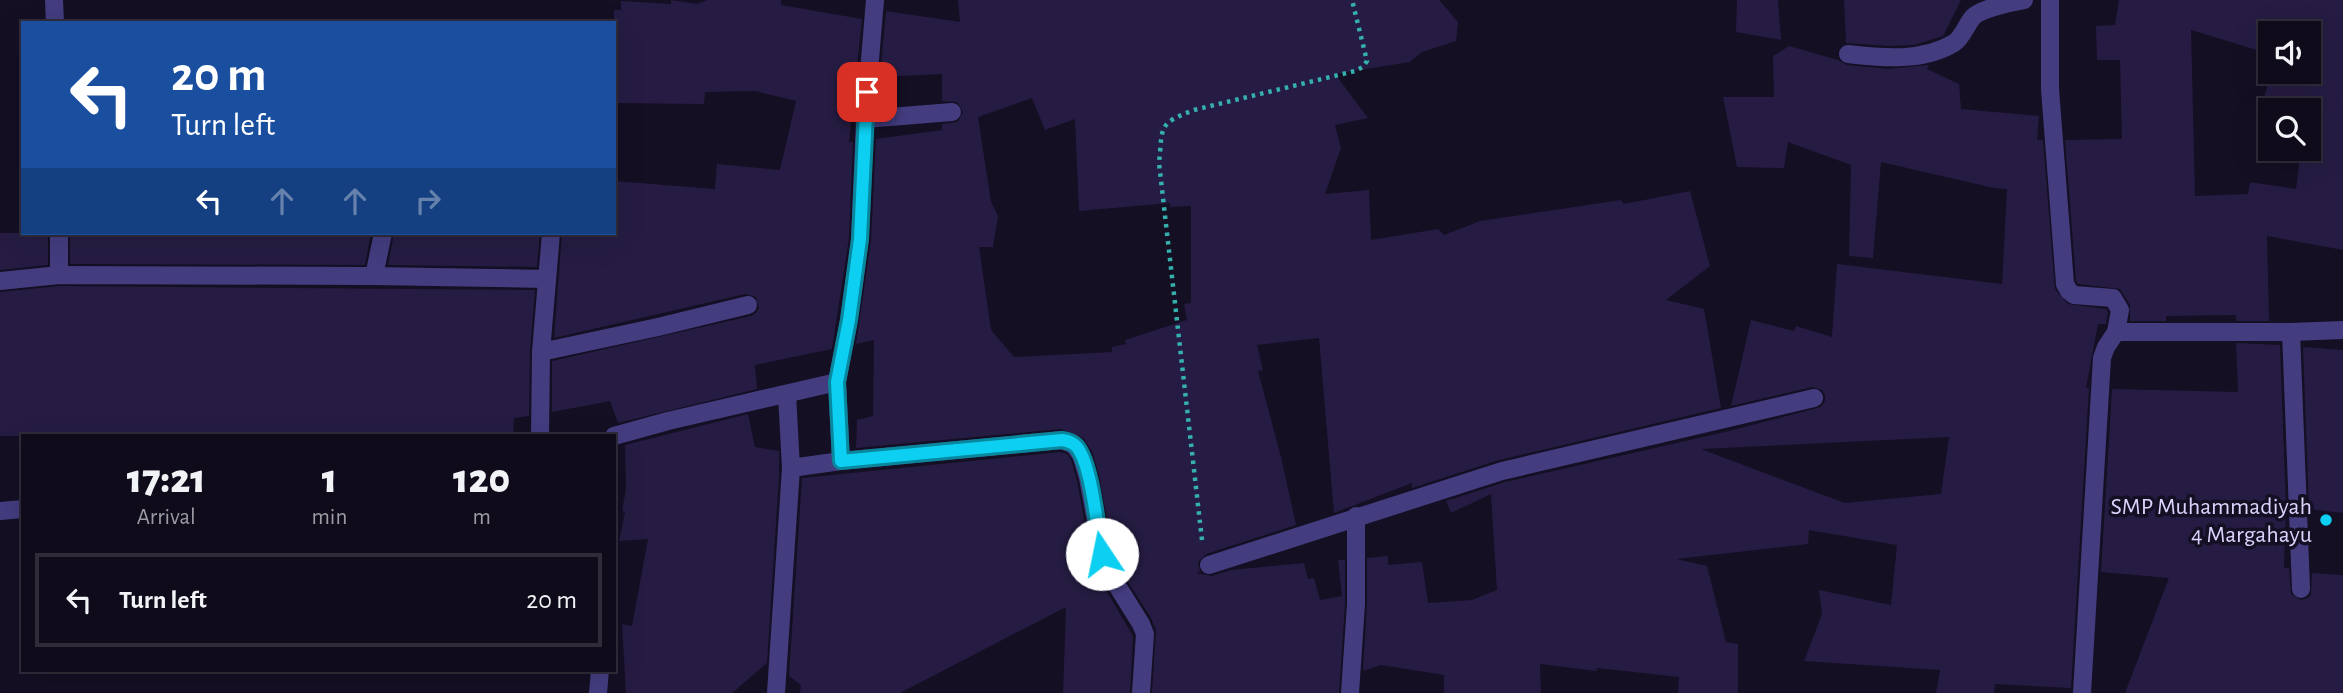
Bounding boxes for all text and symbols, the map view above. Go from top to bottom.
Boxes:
map controls [2258,21,2321,161]
button: sound [2258,21,2321,84]
icon: left [56,49,147,140]
text: 20 m [171,51,267,100]
pin [837,62,897,122]
icon: arrive [848,73,886,111]
button: search [2258,98,2321,161]
text: Turn left [171,109,275,141]
icon: left [190,182,228,220]
icon: ahead [263,182,301,220]
icon: ahead [336,182,374,220]
icon: right [409,182,447,220]
text: 17:21 [127,458,206,500]
text: 1 [322,458,337,500]
text: 120 [453,458,510,500]
place label: SMP Muhammadiyah 4 Margahayu [2110,495,2312,547]
text: Arrival [137,506,196,529]
text: min [311,506,347,529]
text: m [472,506,491,529]
marker: SMP Muhammadiyah 4 Margahayu [2318,512,2334,528]
position arrow [1065,517,1139,591]
icon: left [60,581,98,619]
text: Turn left [119,587,207,613]
text: 20 m [526,587,577,613]

